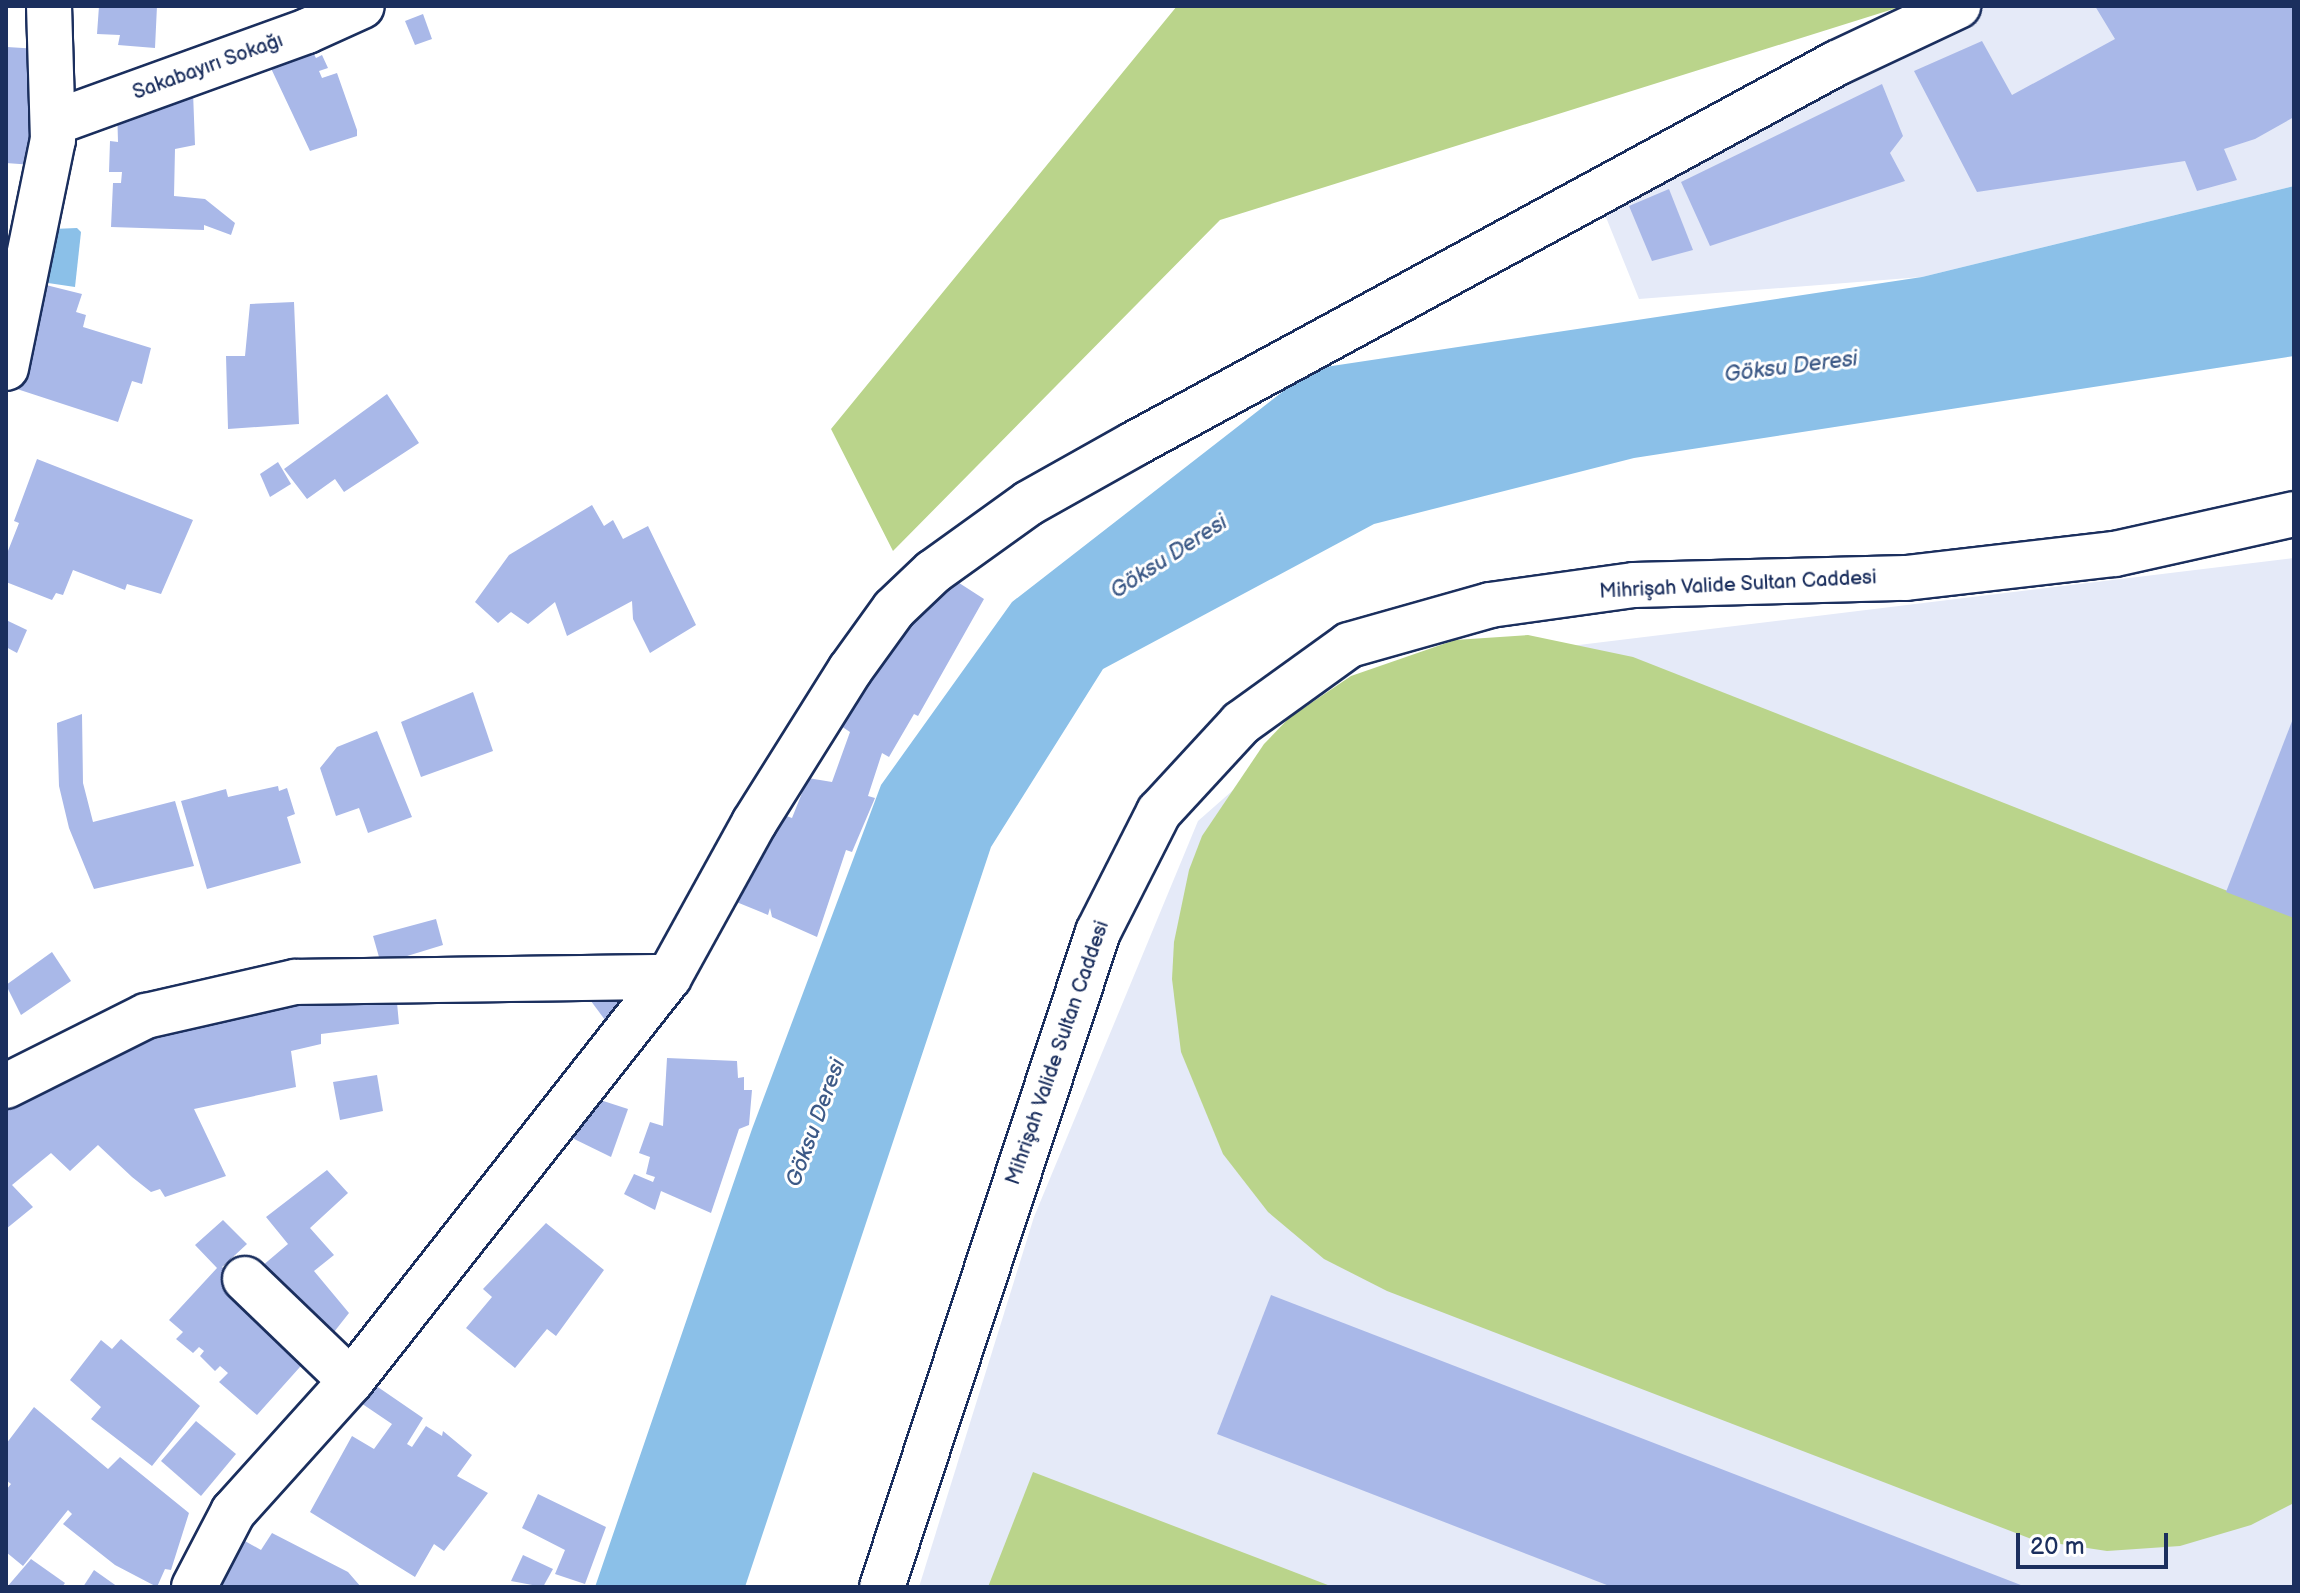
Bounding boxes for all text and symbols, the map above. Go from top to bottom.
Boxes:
street label: Sakabayırı Sokağı [129,29,287,105]
water label: Göksu Deresi [1723,346,1859,388]
water label: Göksu Deresi [1106,509,1232,605]
street label: Mihrişah Valide Sultan Caddesi [1598,566,1878,604]
street label: Mihrişah Valide Sultan Caddesi [1001,917,1115,1189]
water label: Göksu Deresi [781,1056,851,1190]
scale bar [2020,1517,2172,1567]
text: 20 m [2030,1532,2085,1561]

